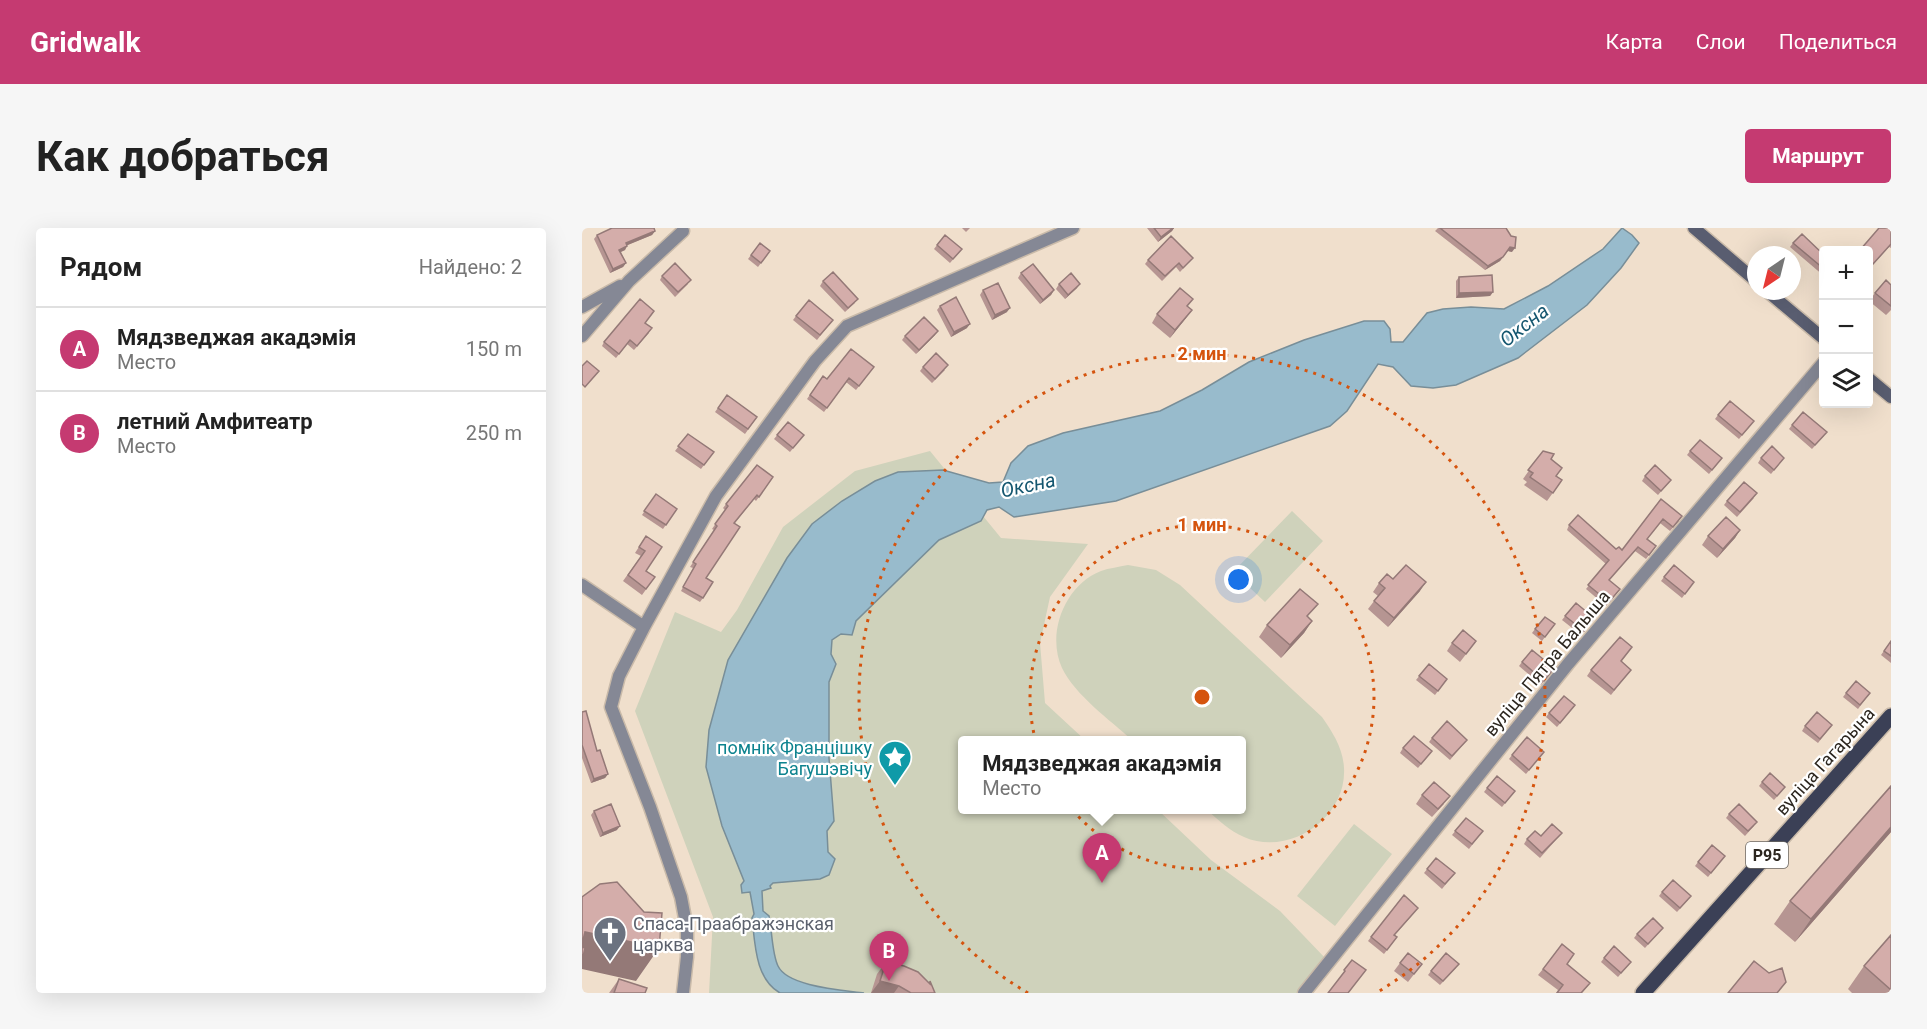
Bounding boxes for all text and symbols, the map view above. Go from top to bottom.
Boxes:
text: Gridwalk [30,26,140,59]
text: Карта [1606,30,1663,54]
text: Слои [1696,30,1746,54]
text: Поделиться [1779,30,1897,54]
button: Маршрут [1745,129,1891,183]
text: Как добраться [36,132,330,181]
north arrow [1747,246,1801,300]
map controls [1819,246,1873,408]
button: + [1819,246,1873,300]
text: Рядом [60,252,142,282]
text: Найдено: 2 [419,255,522,279]
water label: Оксна [1495,298,1553,352]
button: − [1819,300,1873,354]
text: Мядзведжая акадэмія [117,325,356,350]
text: A [73,337,86,361]
text: 150 m [466,337,522,361]
text: 2 мин [1178,343,1226,364]
text: Место [117,350,176,374]
button: layers [1819,354,1873,408]
text: летний Амфитеатр [117,409,313,434]
text: B [73,421,86,445]
text: 250 m [466,421,522,445]
text: Место [117,434,176,458]
water label: Оксна [998,467,1058,503]
text: 1 мин [1178,514,1226,535]
your location [1224,565,1253,594]
street label: вуліца Пятра Балыша [1480,586,1614,740]
centre of rings [1192,687,1212,707]
street label: вуліца Гагарына [1771,703,1879,819]
popup [958,736,1246,814]
place label: помнік Францішку Багушэвічу [717,737,872,779]
place icon: помнік Францішку Багушэвічу [877,739,913,786]
text: Мядзведжая акадэмія [982,751,1222,776]
text: Место [982,776,1041,800]
pin: A [1082,834,1122,883]
road number: Р95 [1746,842,1788,868]
place label: Спаса-Праабражэнская царква [633,913,834,955]
church icon: Спаса-Праабражэнская царква [592,915,628,962]
pin: B [870,932,908,981]

